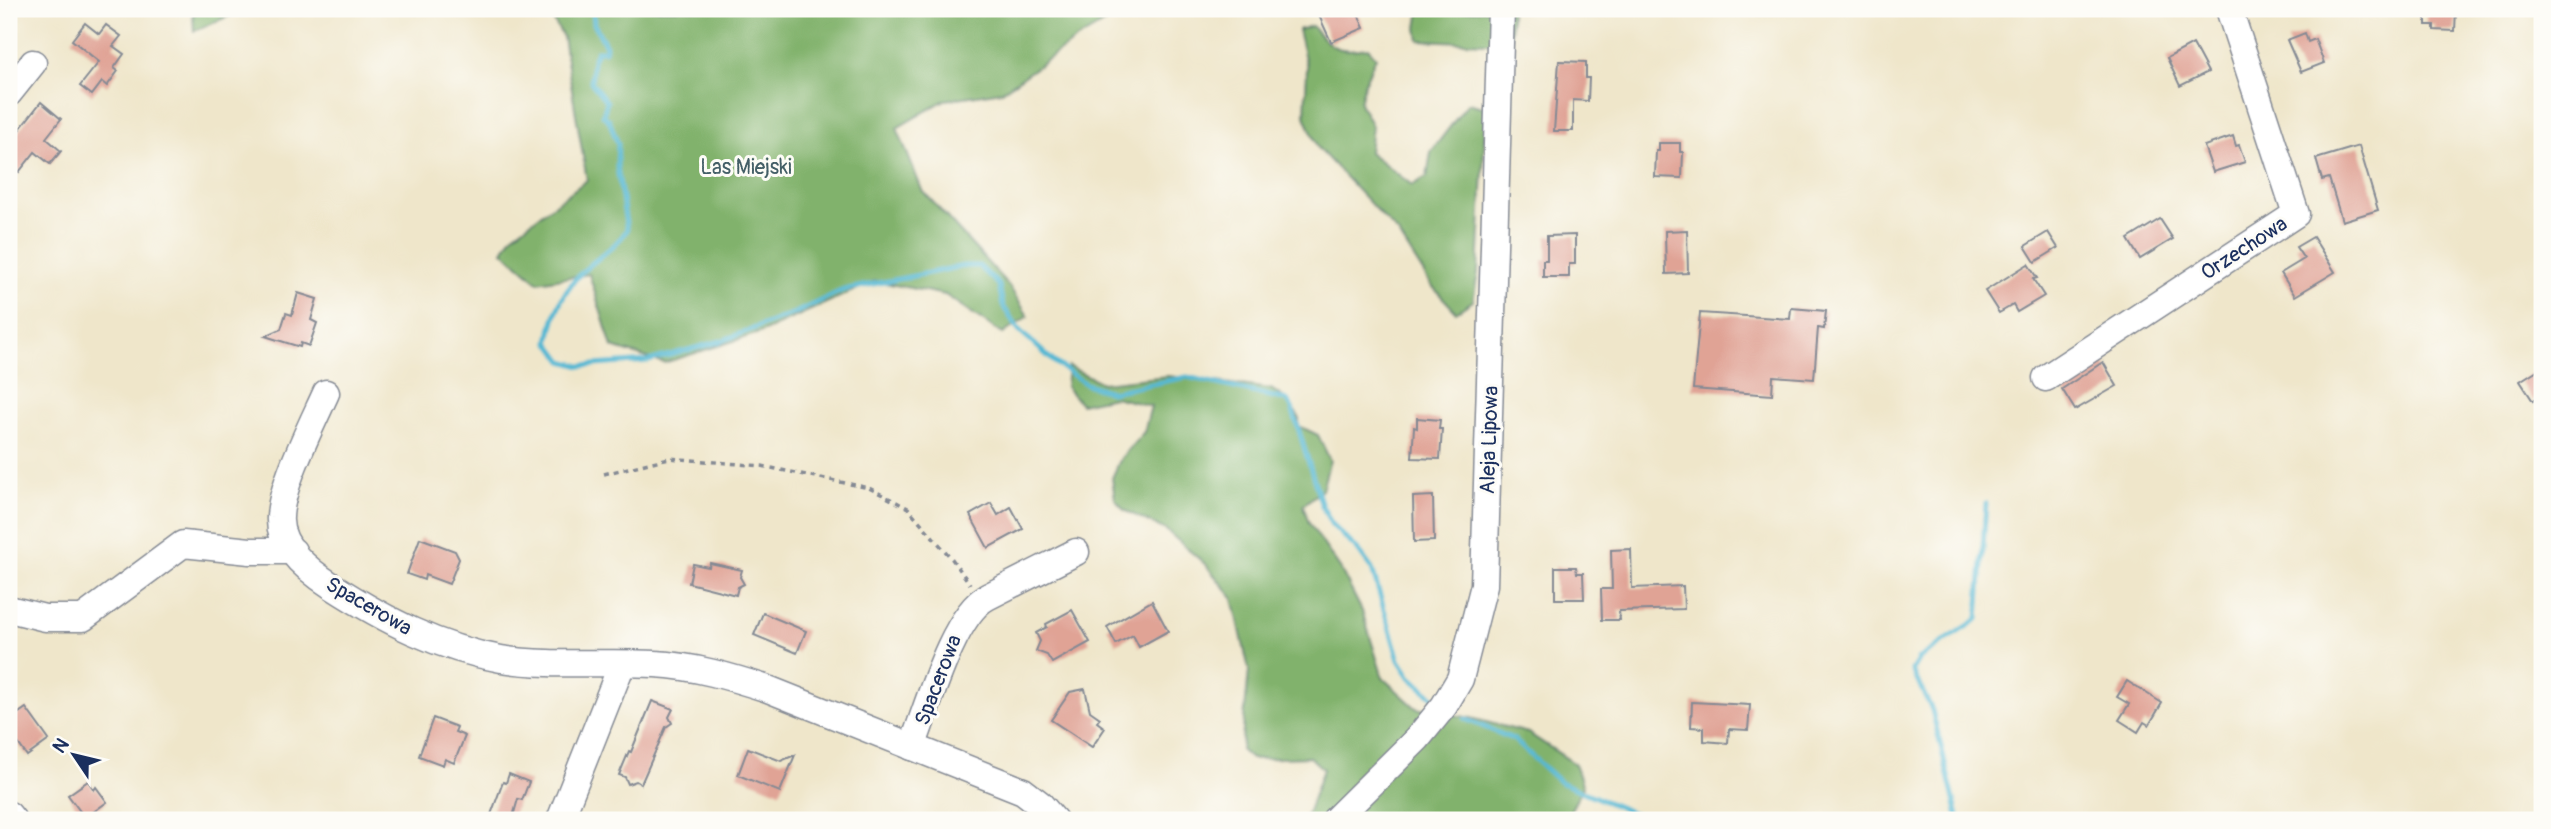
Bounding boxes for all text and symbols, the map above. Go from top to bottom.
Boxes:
park label: Las Miejski [700,154,792,181]
street label: Orzechowa [2196,211,2293,286]
street label: Aleja Lipowa [1474,385,1505,495]
street label: Spacerowa [321,571,417,642]
street label: Spacerowa [909,631,968,729]
north arrow [38,720,108,790]
text: N [47,734,74,758]

